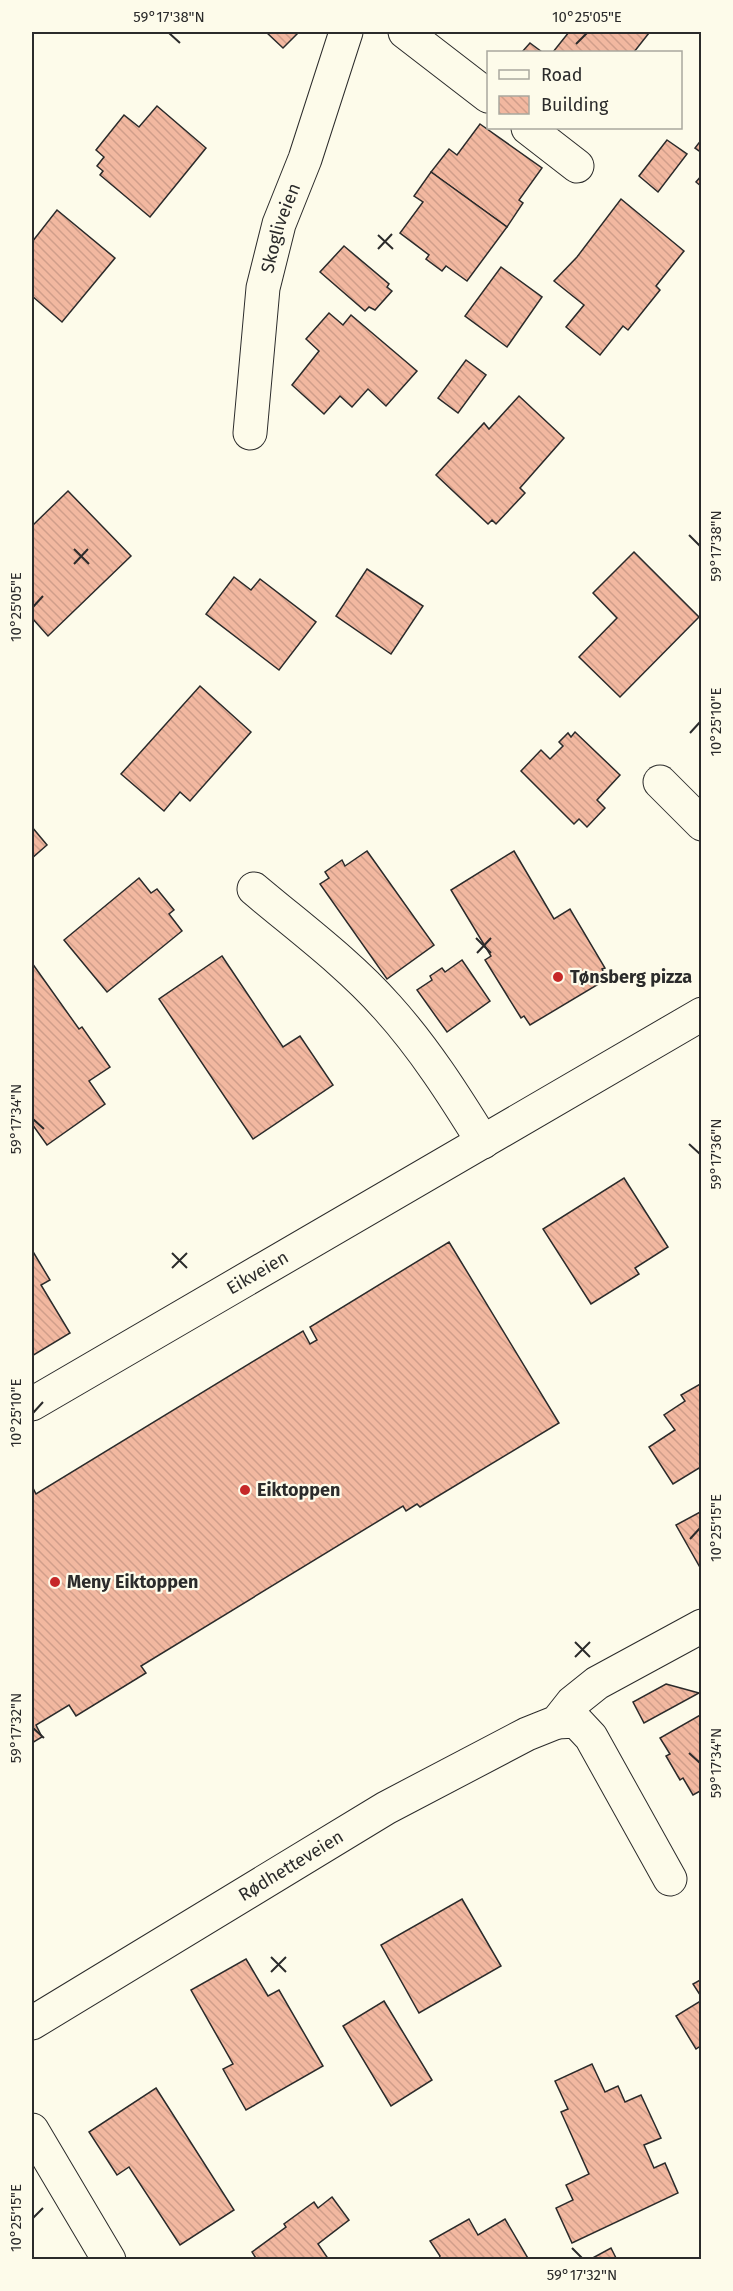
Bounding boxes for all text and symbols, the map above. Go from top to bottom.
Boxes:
text: 59°17'38"N [133,8,205,26]
text: 10°25'05"E [552,8,622,26]
legend [487,51,682,129]
text: Road [541,64,583,86]
text: Building [541,94,609,116]
street label: Skogliveien [256,180,305,275]
text: 59°17'38"N [707,510,725,582]
text: 10°25'05"E [7,572,25,642]
text: 10°25'10"E [707,687,725,757]
place label: Tønsberg pizza [570,966,692,988]
marker: Tønsberg pizza [551,970,565,984]
text: 59°17'34"N [7,1084,25,1154]
text: 59°17'36"N [707,1119,725,1190]
street label: Eikveien [223,1246,292,1299]
text: 10°25'10"E [7,1378,25,1448]
place label: Eiktoppen [257,1479,340,1501]
marker: Eiktoppen [238,1483,252,1497]
text: 10°25'15"E [707,1494,725,1562]
place label: Meny Eiktoppen [67,1571,198,1593]
marker: Meny Eiktoppen [48,1575,62,1589]
text: 59°17'32"N [7,1693,25,1763]
text: 59°17'34"N [707,1728,725,1798]
street label: Rødhetteveien [234,1825,347,1906]
text: 10°25'15"E [7,2184,25,2252]
text: 59°17'32"N [547,2266,617,2284]

